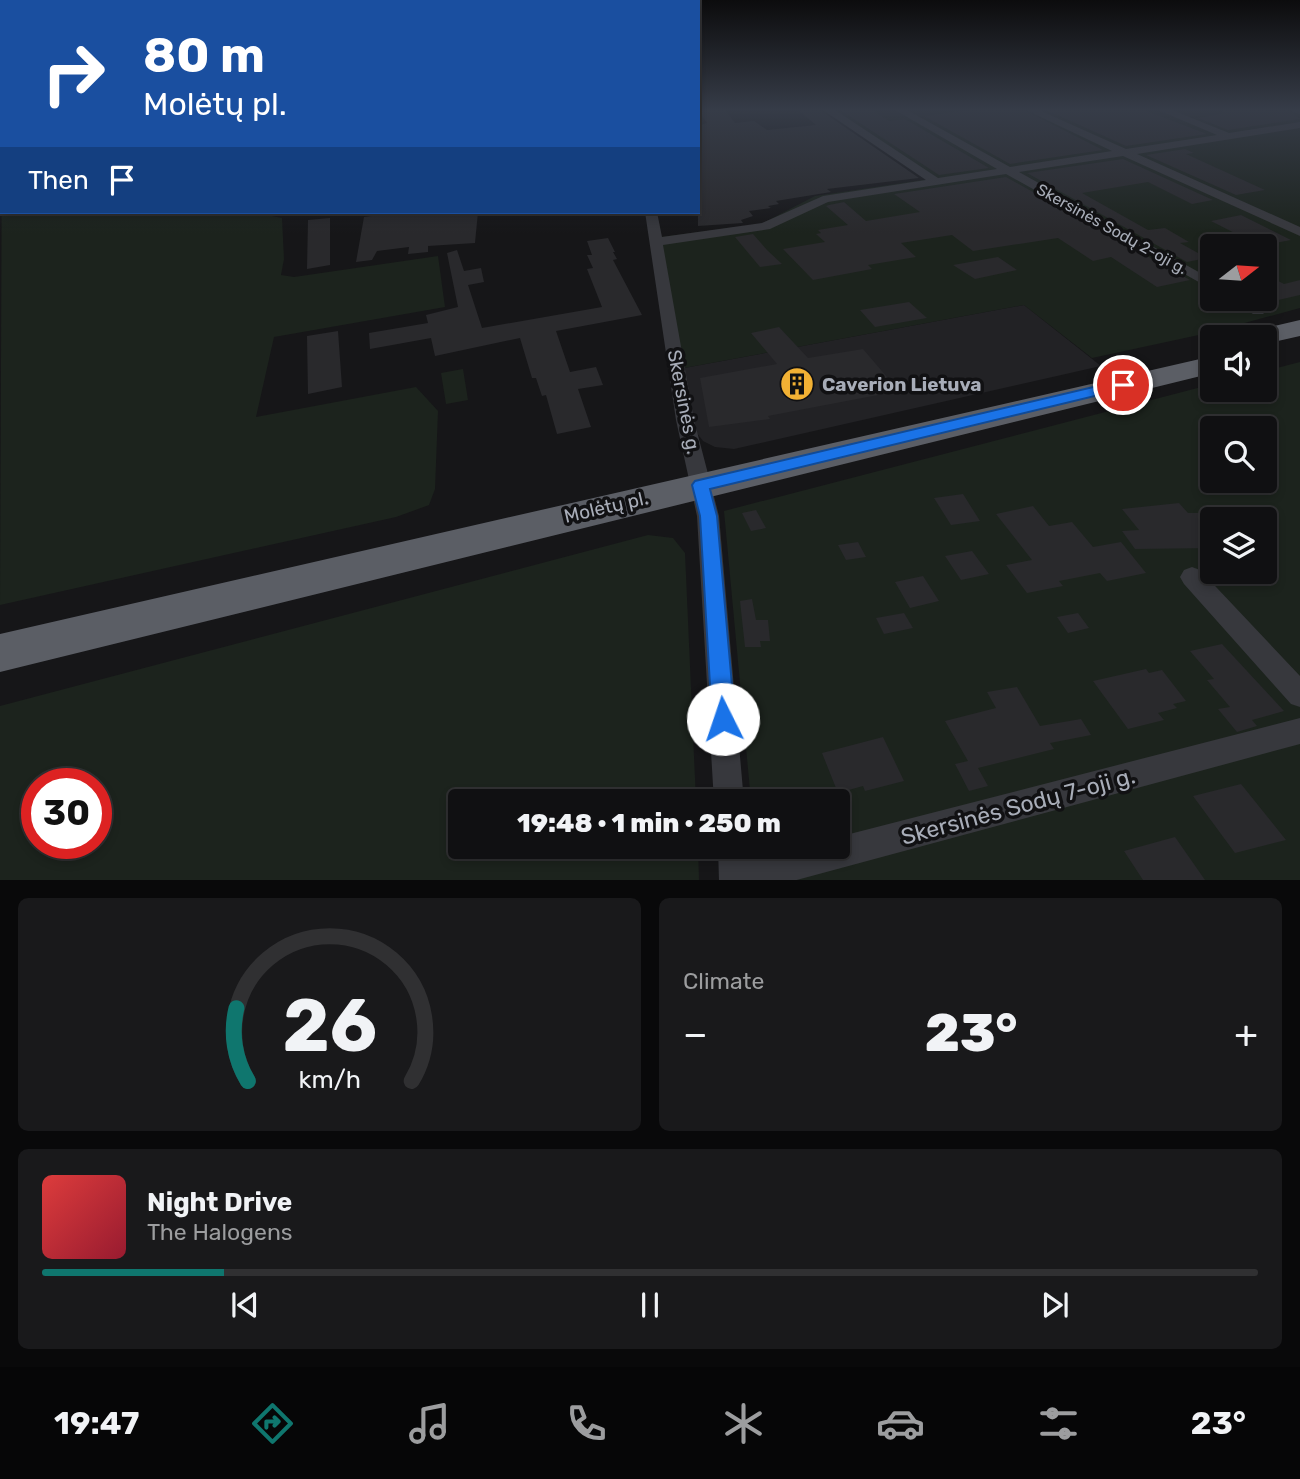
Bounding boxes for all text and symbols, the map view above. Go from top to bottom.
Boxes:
text: 80 m [143,26,265,84]
icon: right [28,28,119,119]
text: Molėtų pl. [143,85,287,123]
icon: arrive [103,161,141,199]
text: Then [28,165,89,196]
street label: Skersinės Sodų 2-oji g. [1033,180,1191,278]
north arrow [1200,234,1278,312]
map controls [1200,234,1277,584]
button: sound [1200,325,1277,402]
street label: Skersinės g. [663,348,705,456]
pin [1093,355,1153,415]
building icon: Caverion Lietuva [778,365,816,403]
icon: arrive [1104,366,1142,404]
place label: Caverion Lietuva [822,373,982,396]
button: search [1200,416,1277,493]
street label: Molėtų pl. [562,486,650,528]
button: layers [1200,507,1277,584]
position arrow [686,682,760,756]
street label: Skersinės Sodų 7-oji g. [898,761,1138,851]
speed limit sign: 30 [21,768,112,859]
text: 19:48 · 1 min · 250 m [517,808,781,839]
text: Climate [683,967,764,995]
text: 26 [282,983,377,1069]
text: 23° [925,1002,1017,1064]
text: − [683,1011,708,1057]
text: + [1234,1011,1258,1057]
text: km/h [298,1064,361,1093]
text: Night Drive [147,1187,292,1218]
text: The Halogens [147,1218,293,1246]
icon: previous [226,1286,264,1324]
icon: pause [631,1286,669,1324]
icon: next [1036,1286,1074,1324]
icon: directions [248,1399,297,1448]
icon: music [405,1399,454,1448]
icon: phone [562,1399,611,1448]
icon: climate [719,1399,768,1448]
icon: car [876,1399,925,1448]
icon: filters [1034,1399,1083,1448]
text: 19:47 [54,1404,139,1442]
text: 23° [1191,1404,1246,1442]

